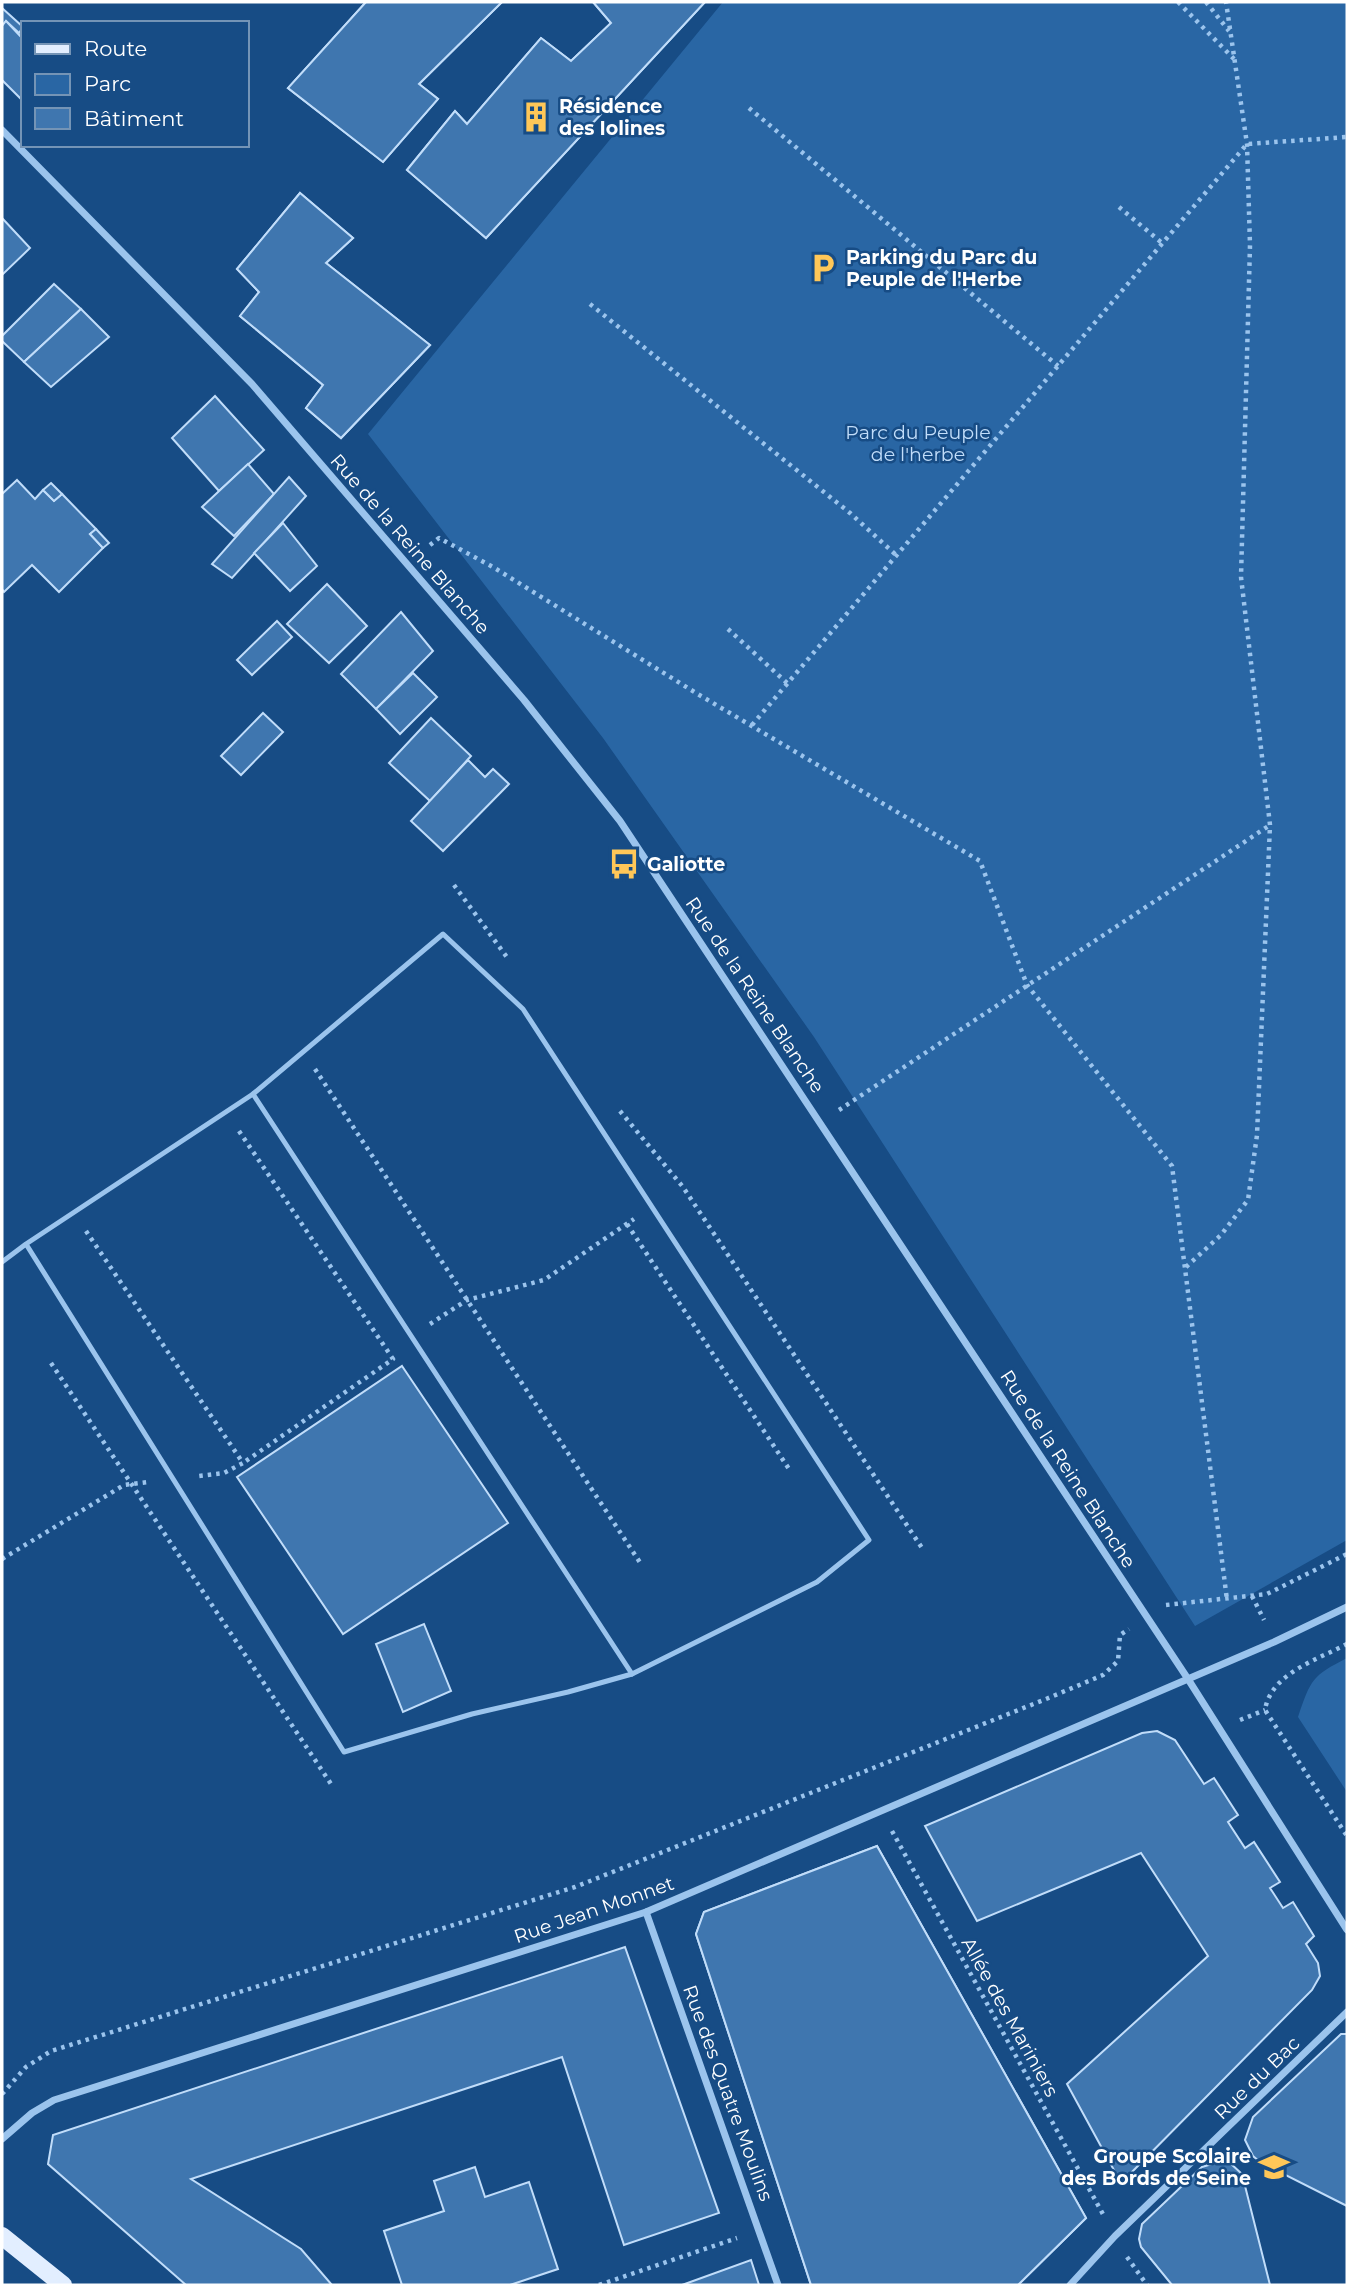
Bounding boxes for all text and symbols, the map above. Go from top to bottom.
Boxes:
legend [21,21,248,147]
text: Route [84,36,147,61]
text: Parc [84,71,131,96]
place label: Résidence des Iolines [559,95,665,140]
building icon: Résidence des Iolines [519,100,553,134]
text: Bâtiment [84,106,184,131]
place label: Parking du Parc du Peuple de l'Herbe [846,246,1037,291]
parking icon: Parking du Parc du Peuple de l'Herbe [806,251,840,285]
park label: Parc du Peuple de l'herbe [845,421,991,466]
street label: Rue de la Reine Blanche [325,449,495,639]
bus stop icon: Galiotte [607,847,641,881]
place label: Galiotte [647,853,725,876]
street label: Rue de la Reine Blanche [681,893,829,1097]
street label: Rue de la Reine Blanche [995,1366,1141,1572]
street label: Rue Jean Monnet [511,1872,677,1948]
street label: Allée des Mariniers [957,1933,1063,2101]
street label: Rue des Quatre Moulins [678,1982,778,2204]
street label: Rue du Bac [1210,2032,1304,2124]
place label: Groupe Scolaire des Bords de Seine [1061,2145,1251,2190]
school or university icon: Groupe Scolaire des Bords de Seine [1257,2150,1291,2184]

